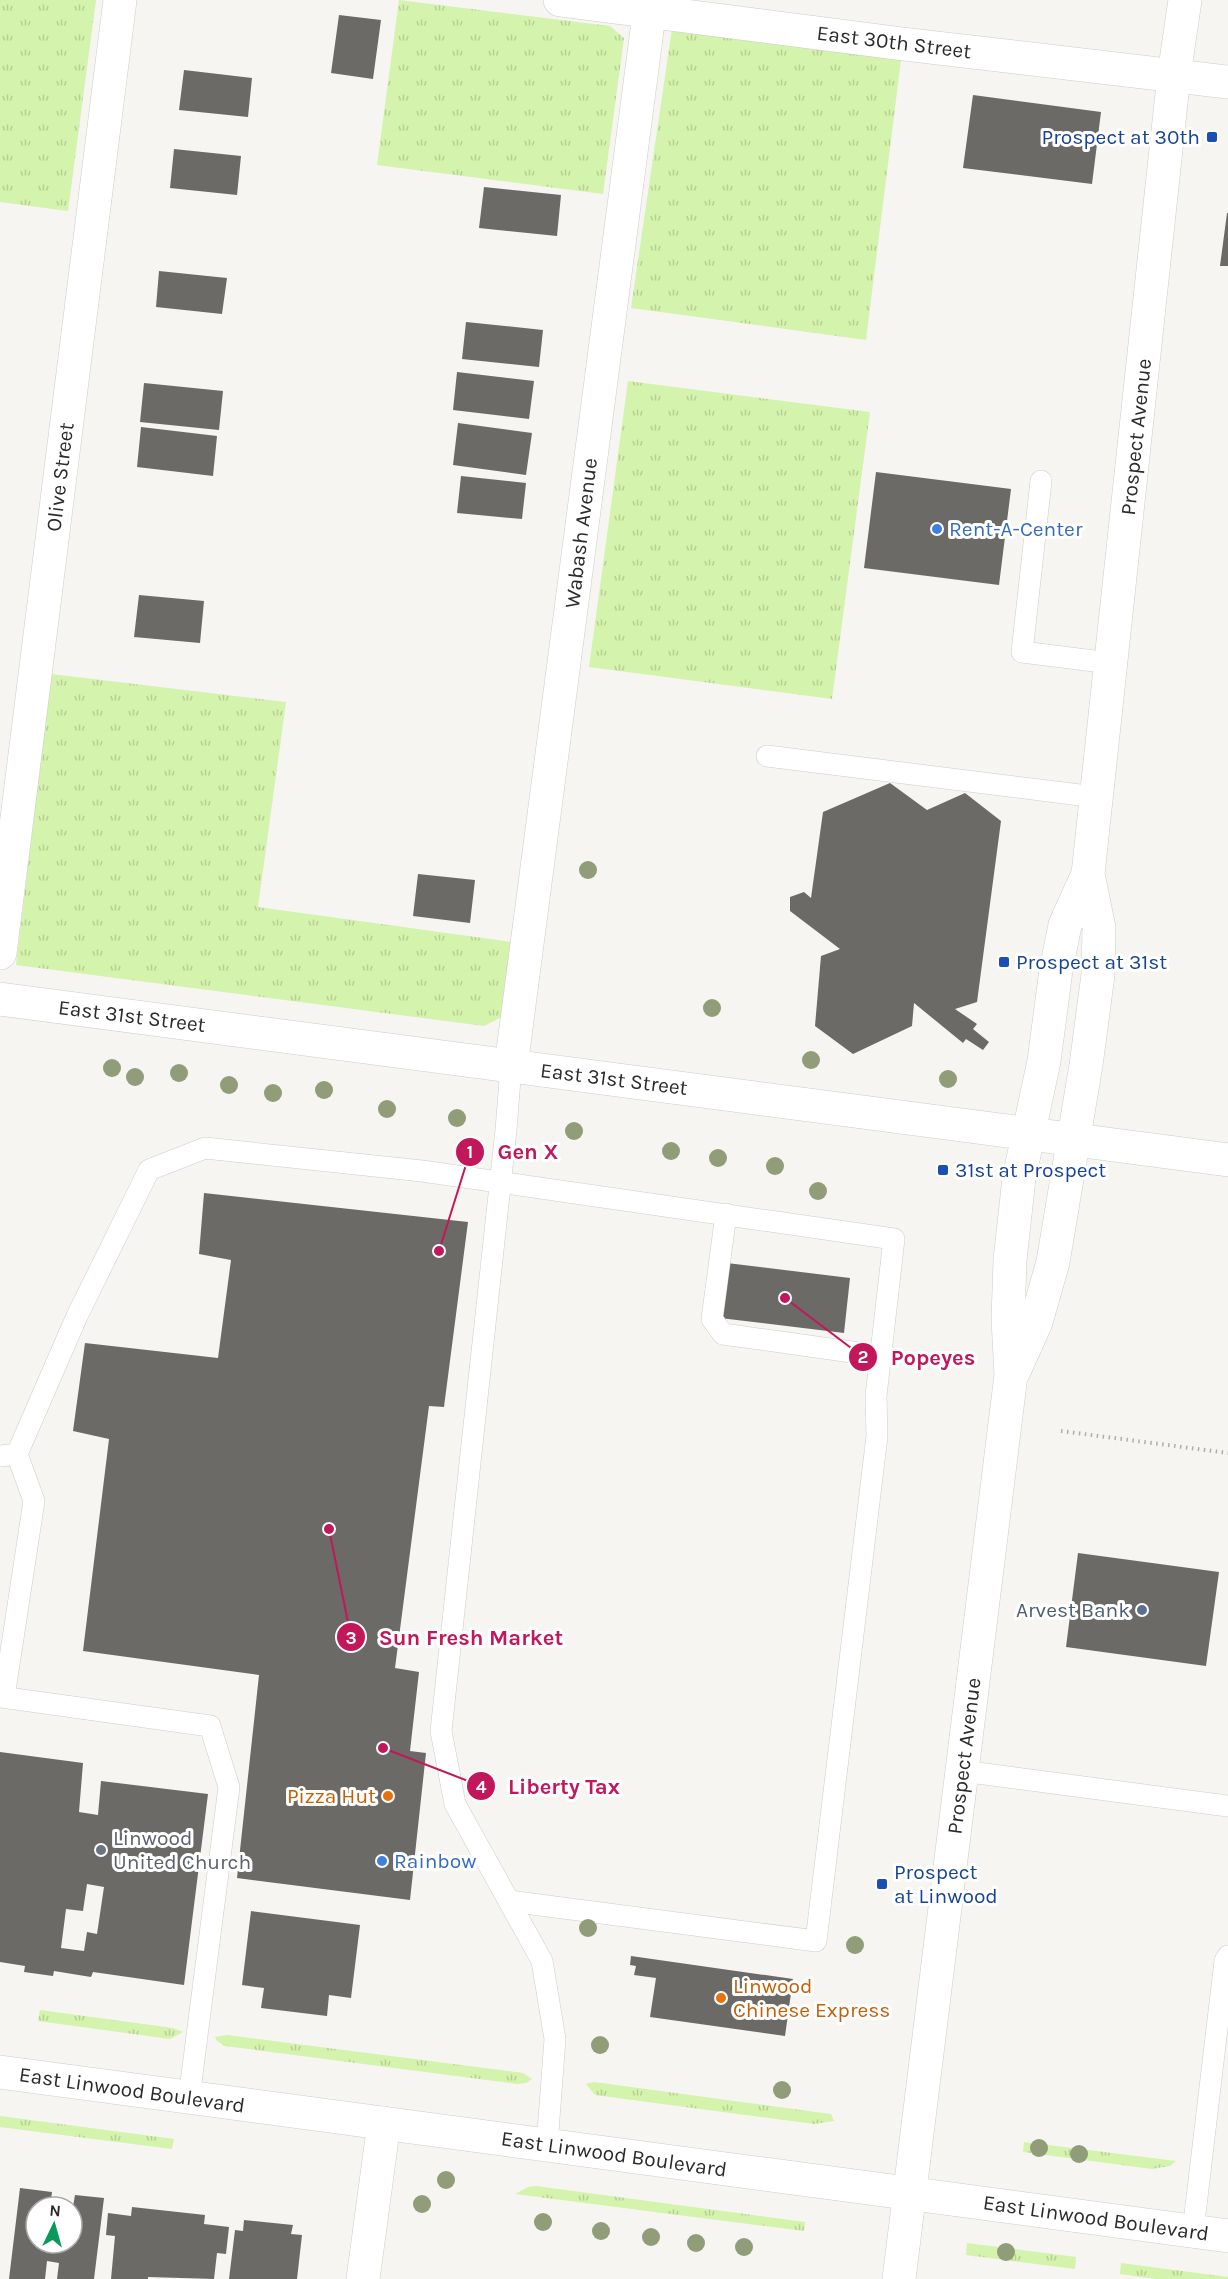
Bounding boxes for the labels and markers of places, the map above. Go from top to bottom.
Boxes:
place label: Prospect at 30th [1042,125,1200,149]
marker: Prospect at 30th [1205,130,1219,144]
place label: Rent-A-Center [949,517,1083,541]
marker: Rent-A-Center [930,522,944,536]
place label: Prospect at 31st [1016,950,1167,974]
marker: Prospect at 31st [997,955,1011,969]
callout: Gen X [455,1132,570,1172]
place label: 31st at Prospect [955,1158,1106,1182]
marker: 31st at Prospect [936,1163,950,1177]
callout: Popeyes [848,1337,987,1377]
place label: Arvest Bank [1016,1598,1130,1622]
marker: Arvest Bank [1135,1603,1149,1617]
callout: Sun Fresh Market [336,1617,575,1657]
callout: Liberty Tax [466,1766,631,1806]
place label: Pizza Hut [287,1784,376,1808]
marker: Pizza Hut [381,1789,395,1803]
place label: Linwood United Church [113,1826,251,1874]
marker: Linwood United Church [94,1843,108,1857]
place label: Rainbow [394,1849,477,1873]
marker: Rainbow [375,1854,389,1868]
place label: Prospect at Linwood [894,1860,998,1908]
marker: Prospect at Linwood [875,1877,889,1891]
place label: Linwood Chinese Express [733,1974,890,2022]
marker: Linwood Chinese Express [714,1991,728,2005]

